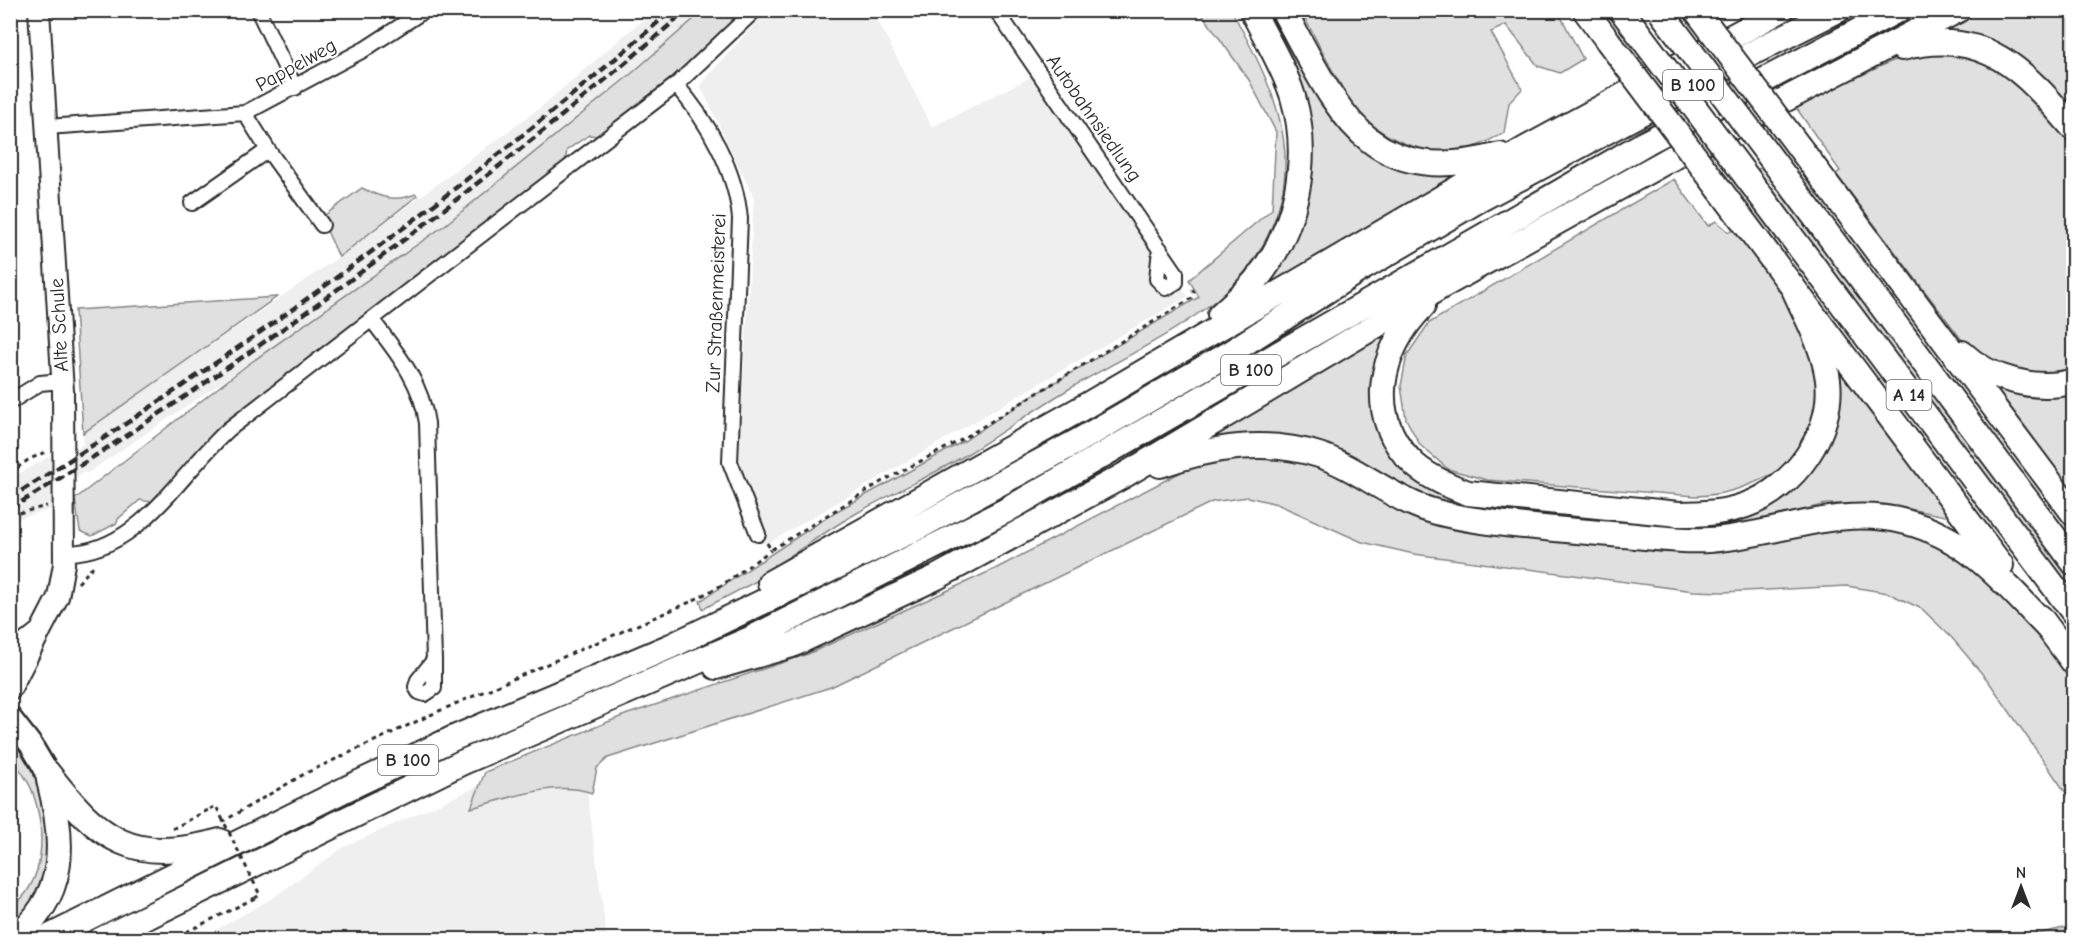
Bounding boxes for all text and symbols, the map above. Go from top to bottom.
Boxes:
street label: Pappelweg [252,33,340,97]
street label: Autobahnsiedlung [1042,50,1146,186]
road number: B 100 [1663,70,1723,100]
street label: Zur Straßenmeisterei [701,213,731,393]
street label: Alte Schule [45,278,73,372]
road number: B 100 [1221,355,1281,385]
road number: A 14 [1886,380,1932,410]
road number: B 100 [378,745,438,775]
north arrow [1991,857,2051,917]
text: N [2016,864,2026,882]

